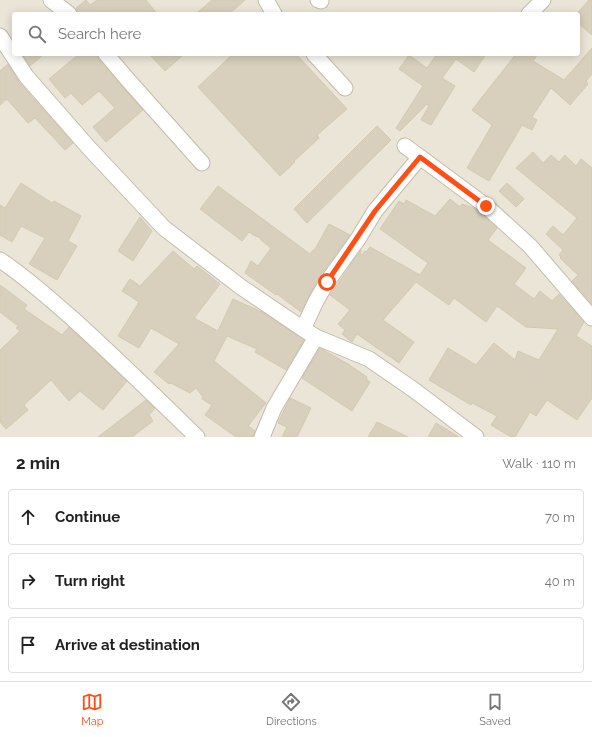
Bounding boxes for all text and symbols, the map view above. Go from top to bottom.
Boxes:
search box [12,12,580,56]
icon: search [26,23,48,45]
text: Search here [58,25,141,43]
route end [477,197,495,215]
route start [318,273,336,291]
text: 2 min [16,453,60,473]
text: Walk · 110 m [502,456,576,471]
icon: ahead [17,506,39,528]
text: Continue [55,508,120,526]
text: 70 m [545,510,575,525]
icon: right [17,570,39,592]
text: Turn right [55,572,125,590]
text: 40 m [545,574,575,589]
icon: arrive [17,634,39,656]
text: Arrive at destination [55,636,200,654]
tab: Map [81,691,104,728]
tab: Directions [266,691,317,728]
tab: Saved [479,691,511,728]

